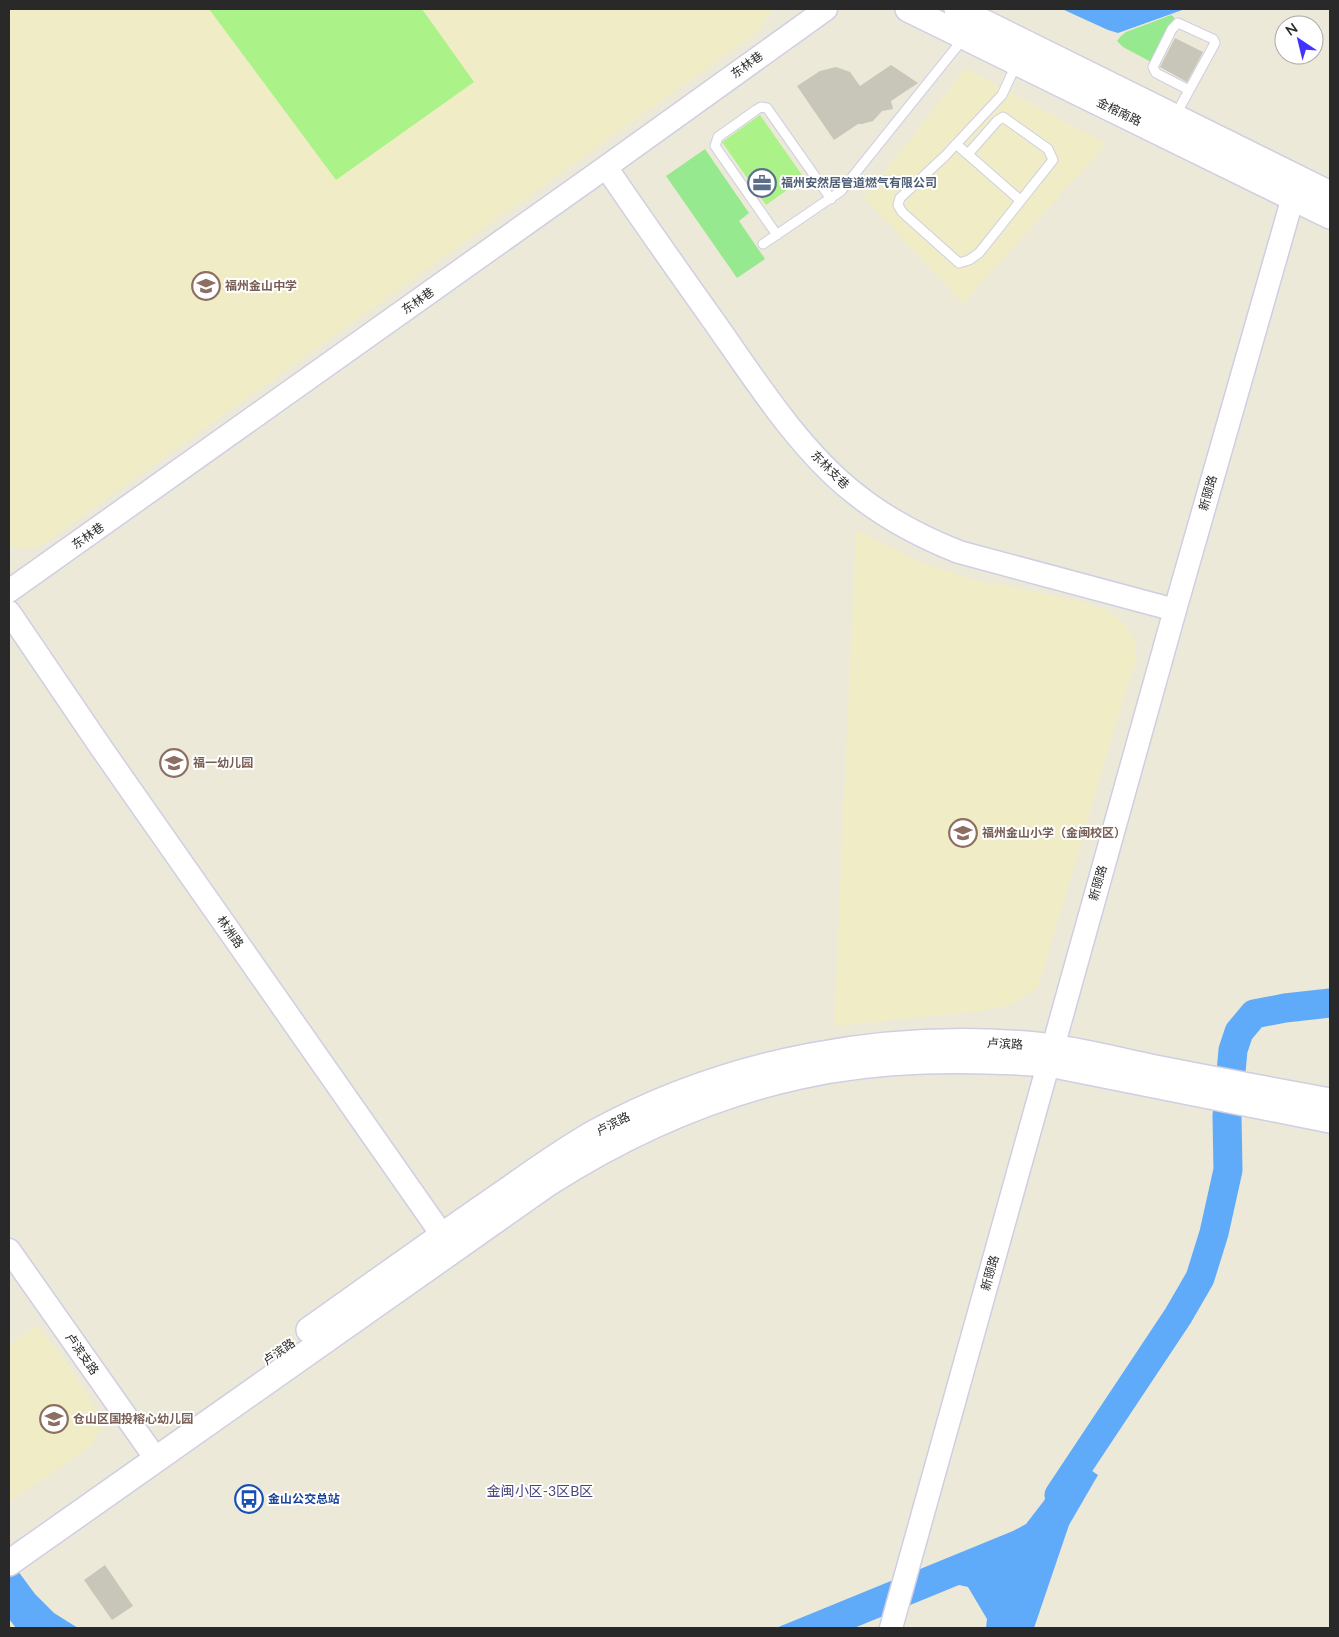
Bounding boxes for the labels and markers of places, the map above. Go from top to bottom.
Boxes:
office icon: 福州安然居管道燃气有限公司 [747,168,777,198]
place label: 福州安然居管道燃气有限公司 [781,175,937,190]
school or university icon: 福州金山中学 [191,271,221,301]
place label: 福州金山中学 [225,278,297,293]
school or university icon: 福一幼儿园 [159,748,189,778]
place label: 福一幼儿园 [193,755,253,770]
school or university icon: 福州金山小学（金闽校区） [948,818,978,848]
place label: 福州金山小学（金闽校区） [982,825,1126,840]
school or university icon: 仓山区国投榕心幼儿园 [39,1404,69,1434]
place label: 仓山区国投榕心幼儿园 [73,1411,193,1426]
bus stop icon: 金山公交总站 [234,1484,264,1514]
place label: 金山公交总站 [268,1491,340,1506]

